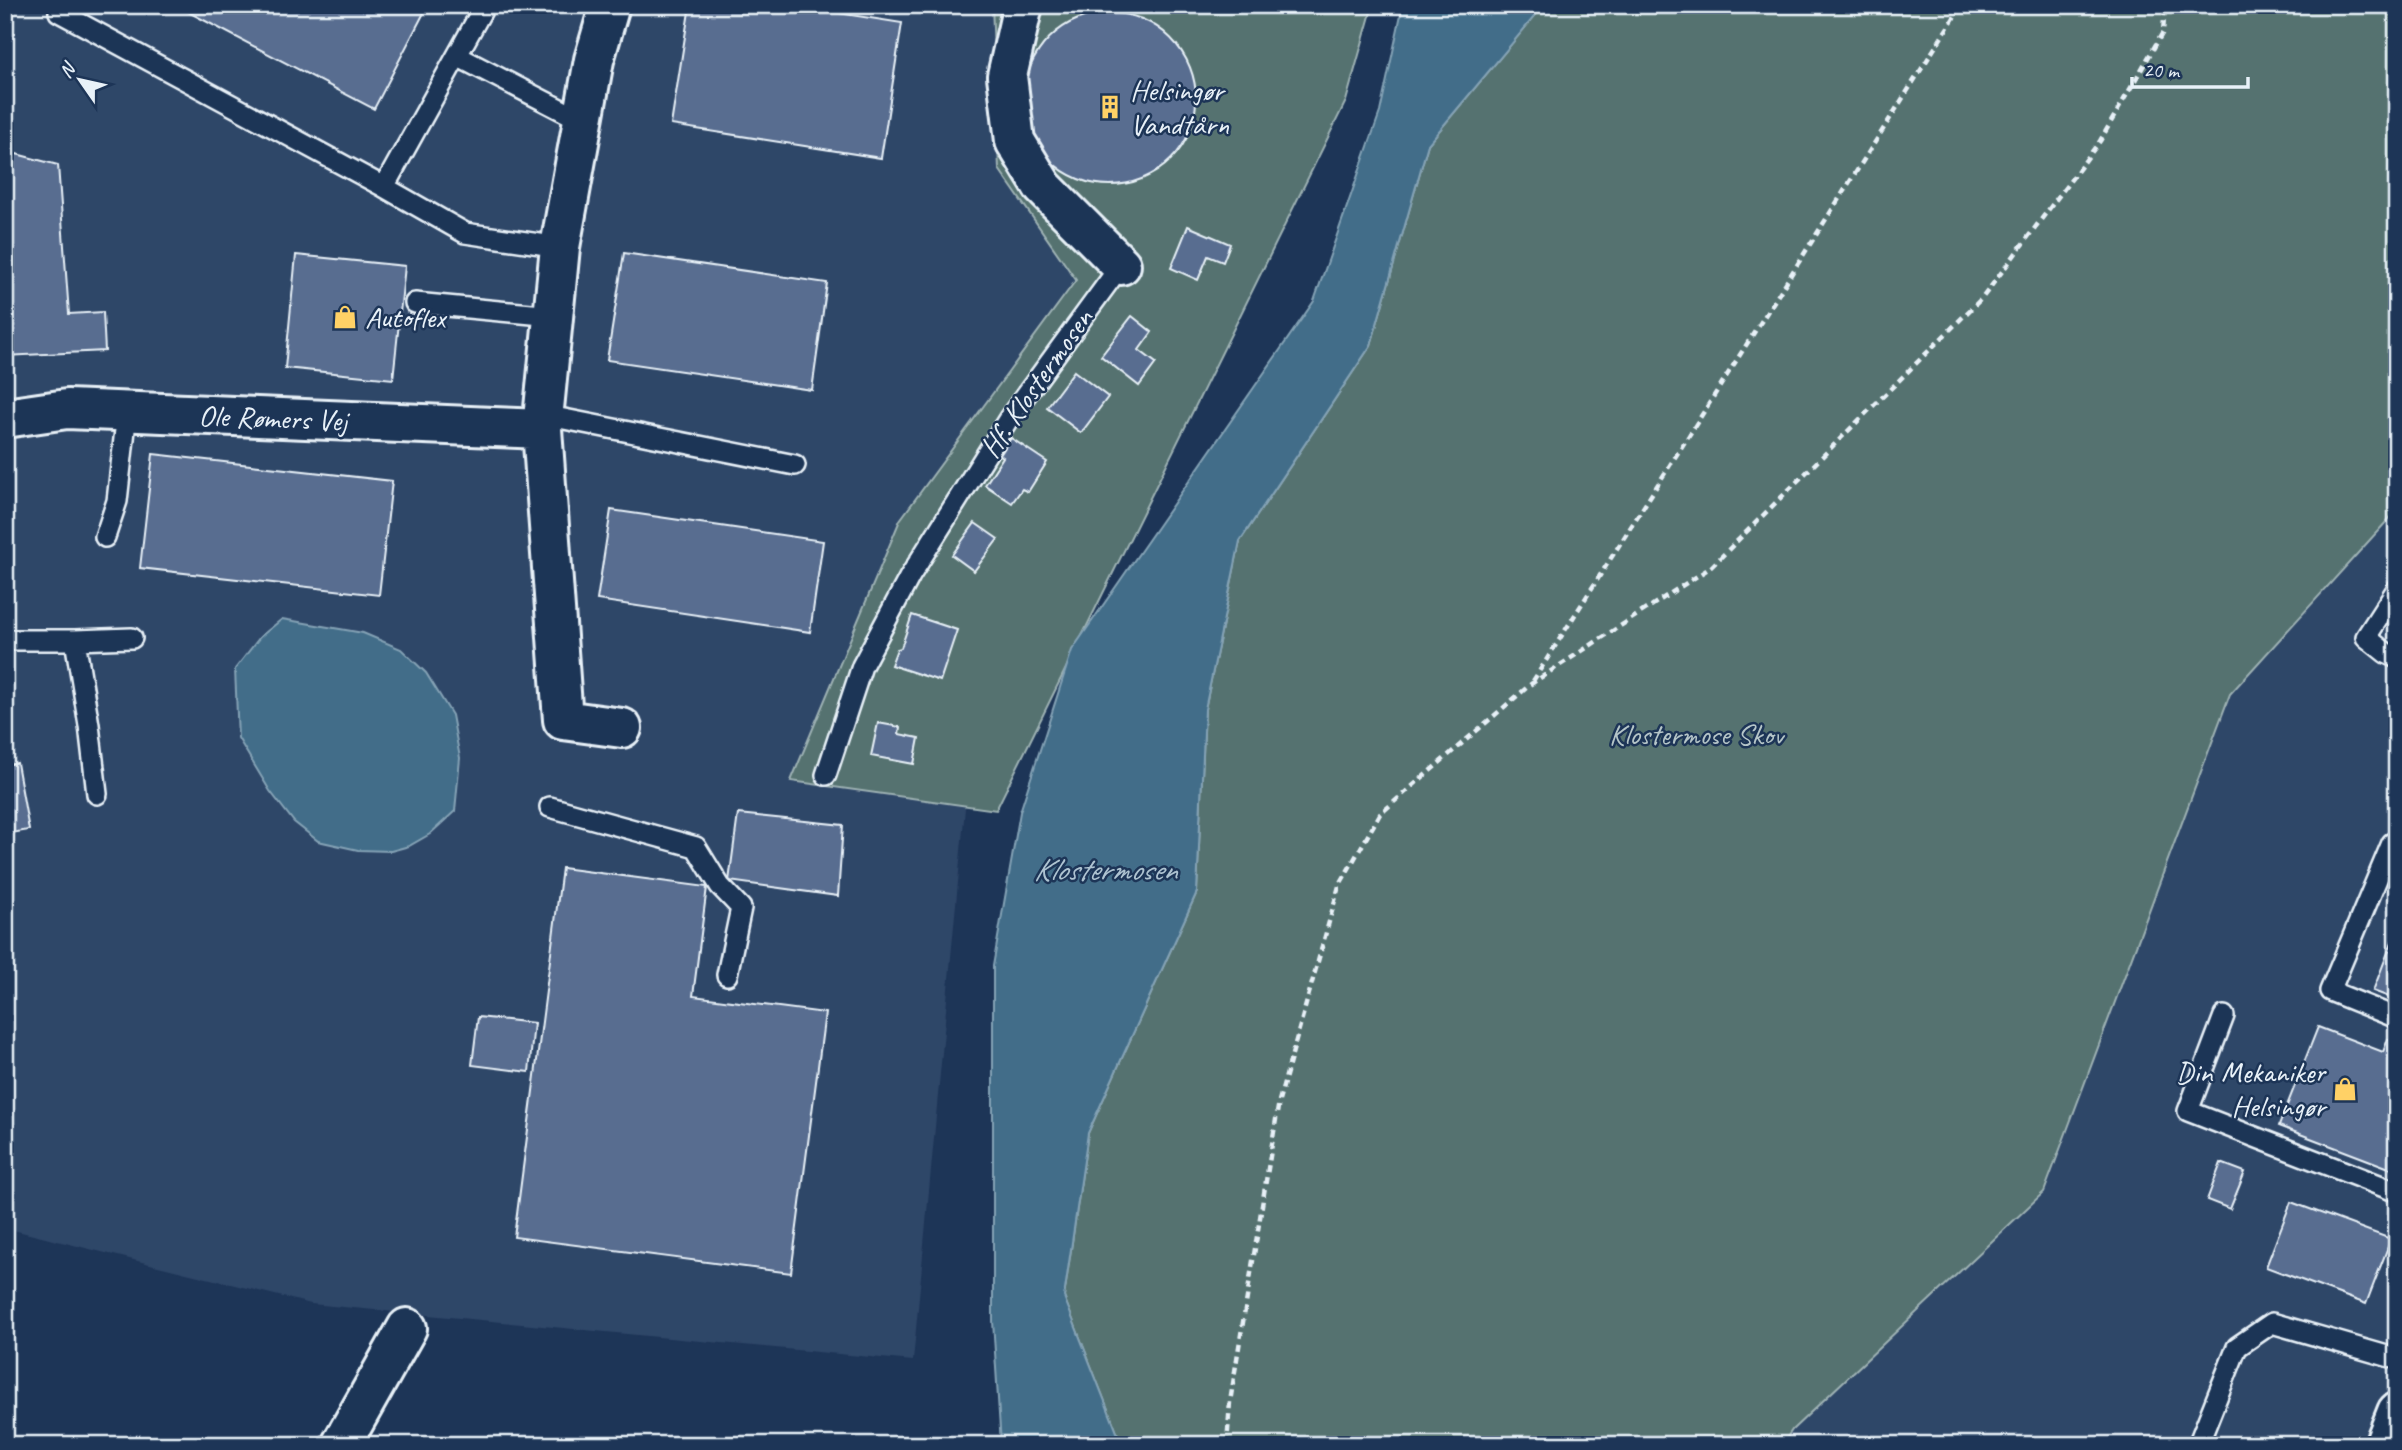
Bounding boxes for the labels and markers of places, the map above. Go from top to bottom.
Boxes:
place label: Helsingør Vandtårn [1130,71,1229,143]
building icon: Helsingør Vandtårn [1096,93,1124,121]
place label: Autoflex [365,298,448,336]
shop icon: Autoflex [331,303,359,331]
place label: Din Mekaniker Helsingør [2176,1053,2328,1125]
shop icon: Din Mekaniker Helsingør [2331,1075,2359,1103]

